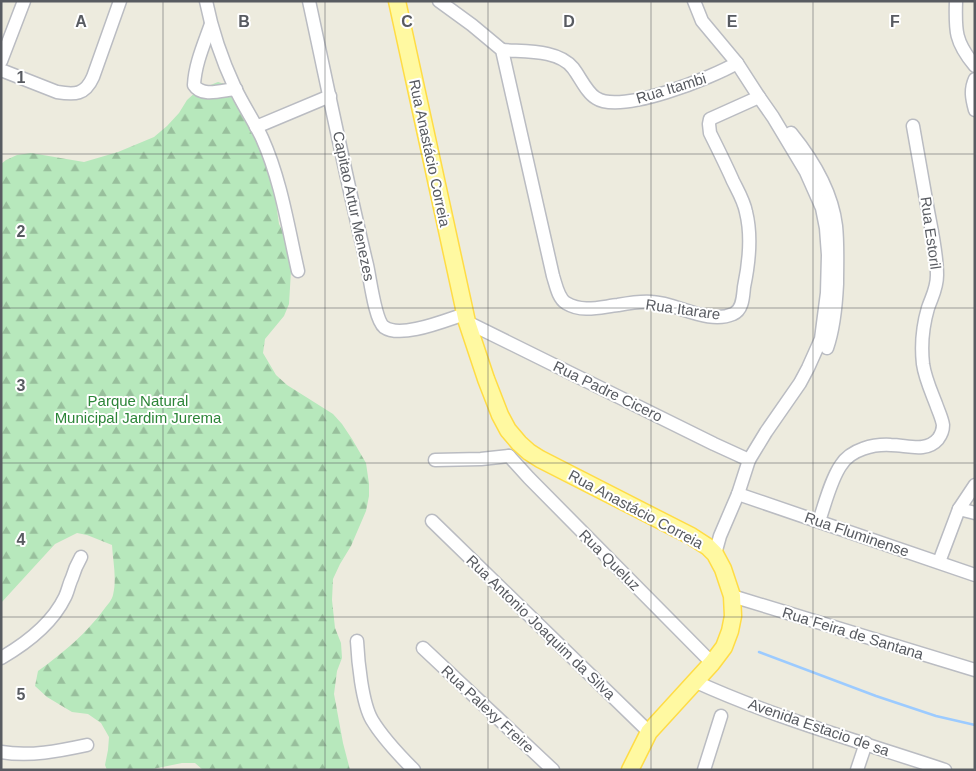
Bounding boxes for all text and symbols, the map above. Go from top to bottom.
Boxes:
text: A [75,13,87,30]
text: B [238,13,250,30]
text: C [401,13,413,30]
text: D [563,13,575,30]
text: E [727,13,738,30]
text: F [890,13,900,30]
text: 1 [17,69,26,86]
street label: Rua Itambi [634,69,708,107]
street label: Rua Anastácio Correia [406,78,454,229]
street label: Capitao Artur Menezes [330,130,378,282]
street label: Rua Estoril [917,195,945,271]
text: 2 [17,223,26,240]
street label: Rua Itarare [645,295,721,323]
street label: Rua Padre Cicero [551,357,665,425]
text: 3 [17,377,26,394]
park label: Parque Natural Municipal Jardim Jurema [55,392,222,426]
street label: Rua Anastácio Correia [566,466,707,552]
street label: Rua Fluminense [803,508,911,560]
street label: Rua Queluz [576,526,644,594]
text: 4 [17,531,26,548]
street label: Rua Antonio Joaquim da Silva [463,551,619,703]
street label: Rua Feira de Santana [780,603,926,663]
street label: Rua Palexy Freire [438,662,538,756]
text: 5 [17,686,26,703]
street label: Avenida Estacio de sa [746,695,892,759]

